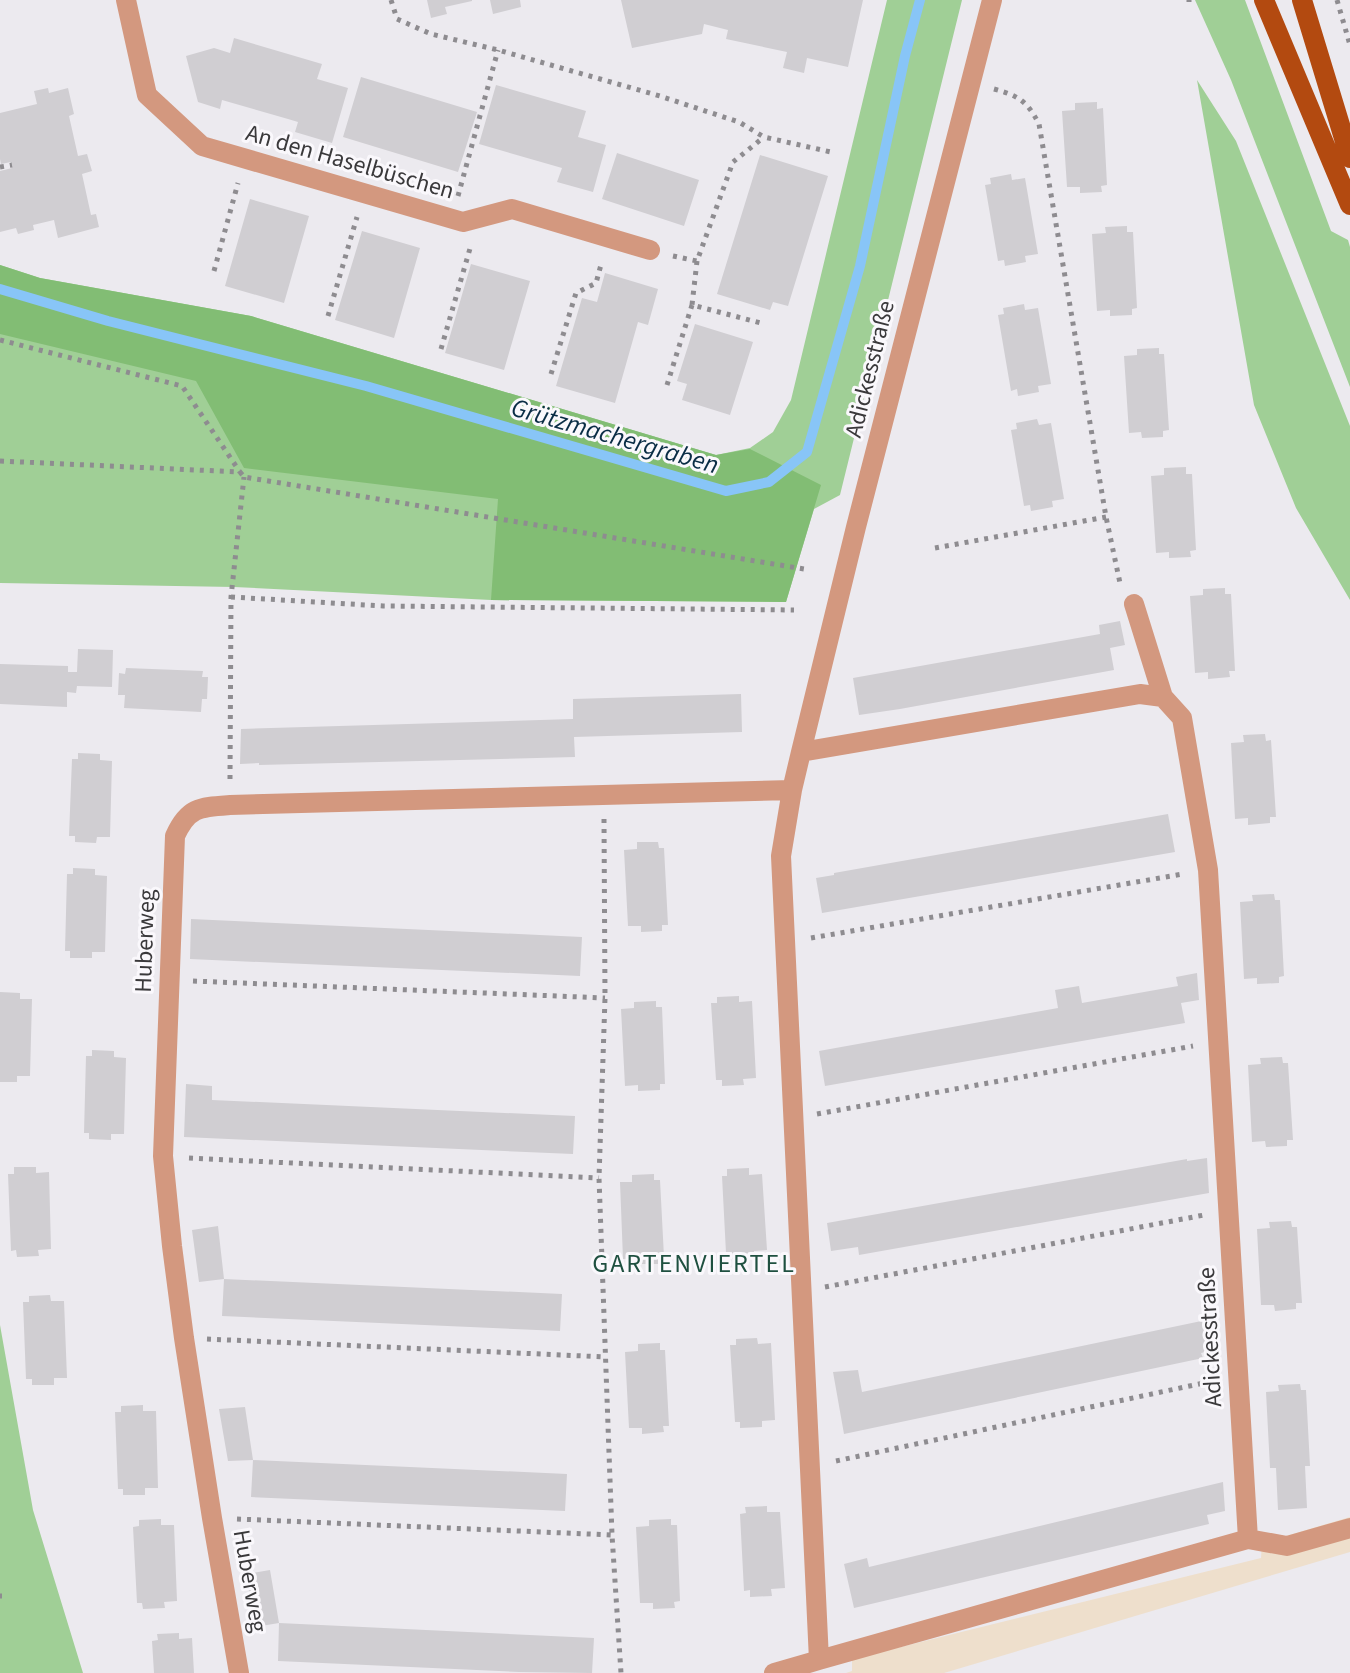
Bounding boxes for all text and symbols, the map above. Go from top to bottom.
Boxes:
street label: An den Haselbüschen [242,115,458,209]
street label: Adickesstraße [836,297,904,441]
water label: Grützmachergraben [507,389,723,483]
street label: Huberweg [126,889,164,993]
district label: GARTENVIERTEL [592,1245,796,1282]
street label: Adickesstraße [1189,1266,1231,1408]
street label: Huberweg [224,1527,276,1635]

